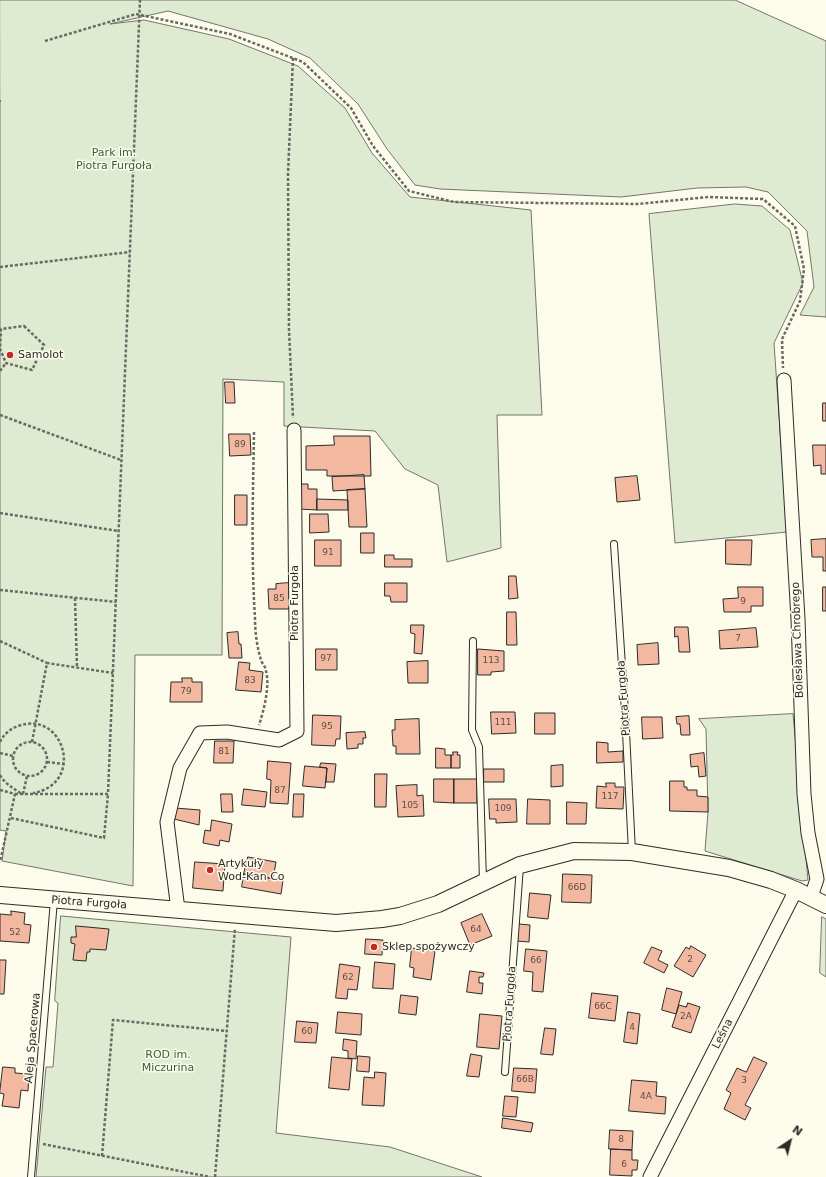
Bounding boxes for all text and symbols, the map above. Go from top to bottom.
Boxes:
park label: Park im. Piotra Furgoła [76,146,152,172]
place label: Samolot [18,348,63,362]
marker: Samolot [5,350,15,360]
house number: 89 [234,440,246,450]
house number: 91 [322,548,334,558]
street label: Piotra Furgoła [288,565,302,641]
street label: Bolesława Chrobrego [789,582,807,698]
house number: 85 [273,594,285,604]
house number: 9 [740,597,746,607]
house number: 7 [735,634,741,644]
house number: 97 [320,654,332,664]
house number: 113 [482,656,500,666]
street label: Piotra Furgoła [615,660,633,736]
house number: 83 [244,676,256,686]
house number: 79 [180,687,192,697]
house number: 111 [494,718,512,728]
house number: 95 [321,722,333,732]
house number: 81 [218,747,230,757]
house number: 87 [274,786,286,796]
house number: 117 [601,792,619,802]
house number: 105 [401,801,419,811]
house number: 109 [494,804,512,814]
place label: Artykuły Wod-Kan Co [218,857,285,883]
marker: Artykuły Wod-Kan Co [205,865,215,875]
house number: 66D [568,883,586,893]
street label: Piotra Furgoła [51,894,127,912]
house number: 64 [470,925,482,935]
house number: 52 [9,928,21,938]
place label: Sklep spożywczy [382,940,475,954]
marker: Sklep spożywczy [369,942,379,952]
house number: 2 [687,955,693,965]
house number: 66 [530,956,542,966]
street label: Piotra Furgoła [501,966,519,1042]
house number: 62 [342,973,354,983]
street label: Aleja Spacerowa [22,992,44,1084]
house number: 66C [594,1002,612,1012]
house number: 2A [680,1012,692,1022]
street label: Leśna [710,1017,736,1051]
house number: 4 [629,1023,635,1033]
house number: 60 [301,1027,313,1037]
park label: ROD im. Miczurina [142,1048,194,1074]
house number: 66B [516,1075,534,1085]
house number: 3 [741,1076,747,1086]
house number: 4A [640,1092,652,1102]
north arrow [770,1121,810,1161]
text: N [790,1123,805,1139]
house number: 8 [618,1135,624,1145]
house number: 6 [621,1160,627,1170]

